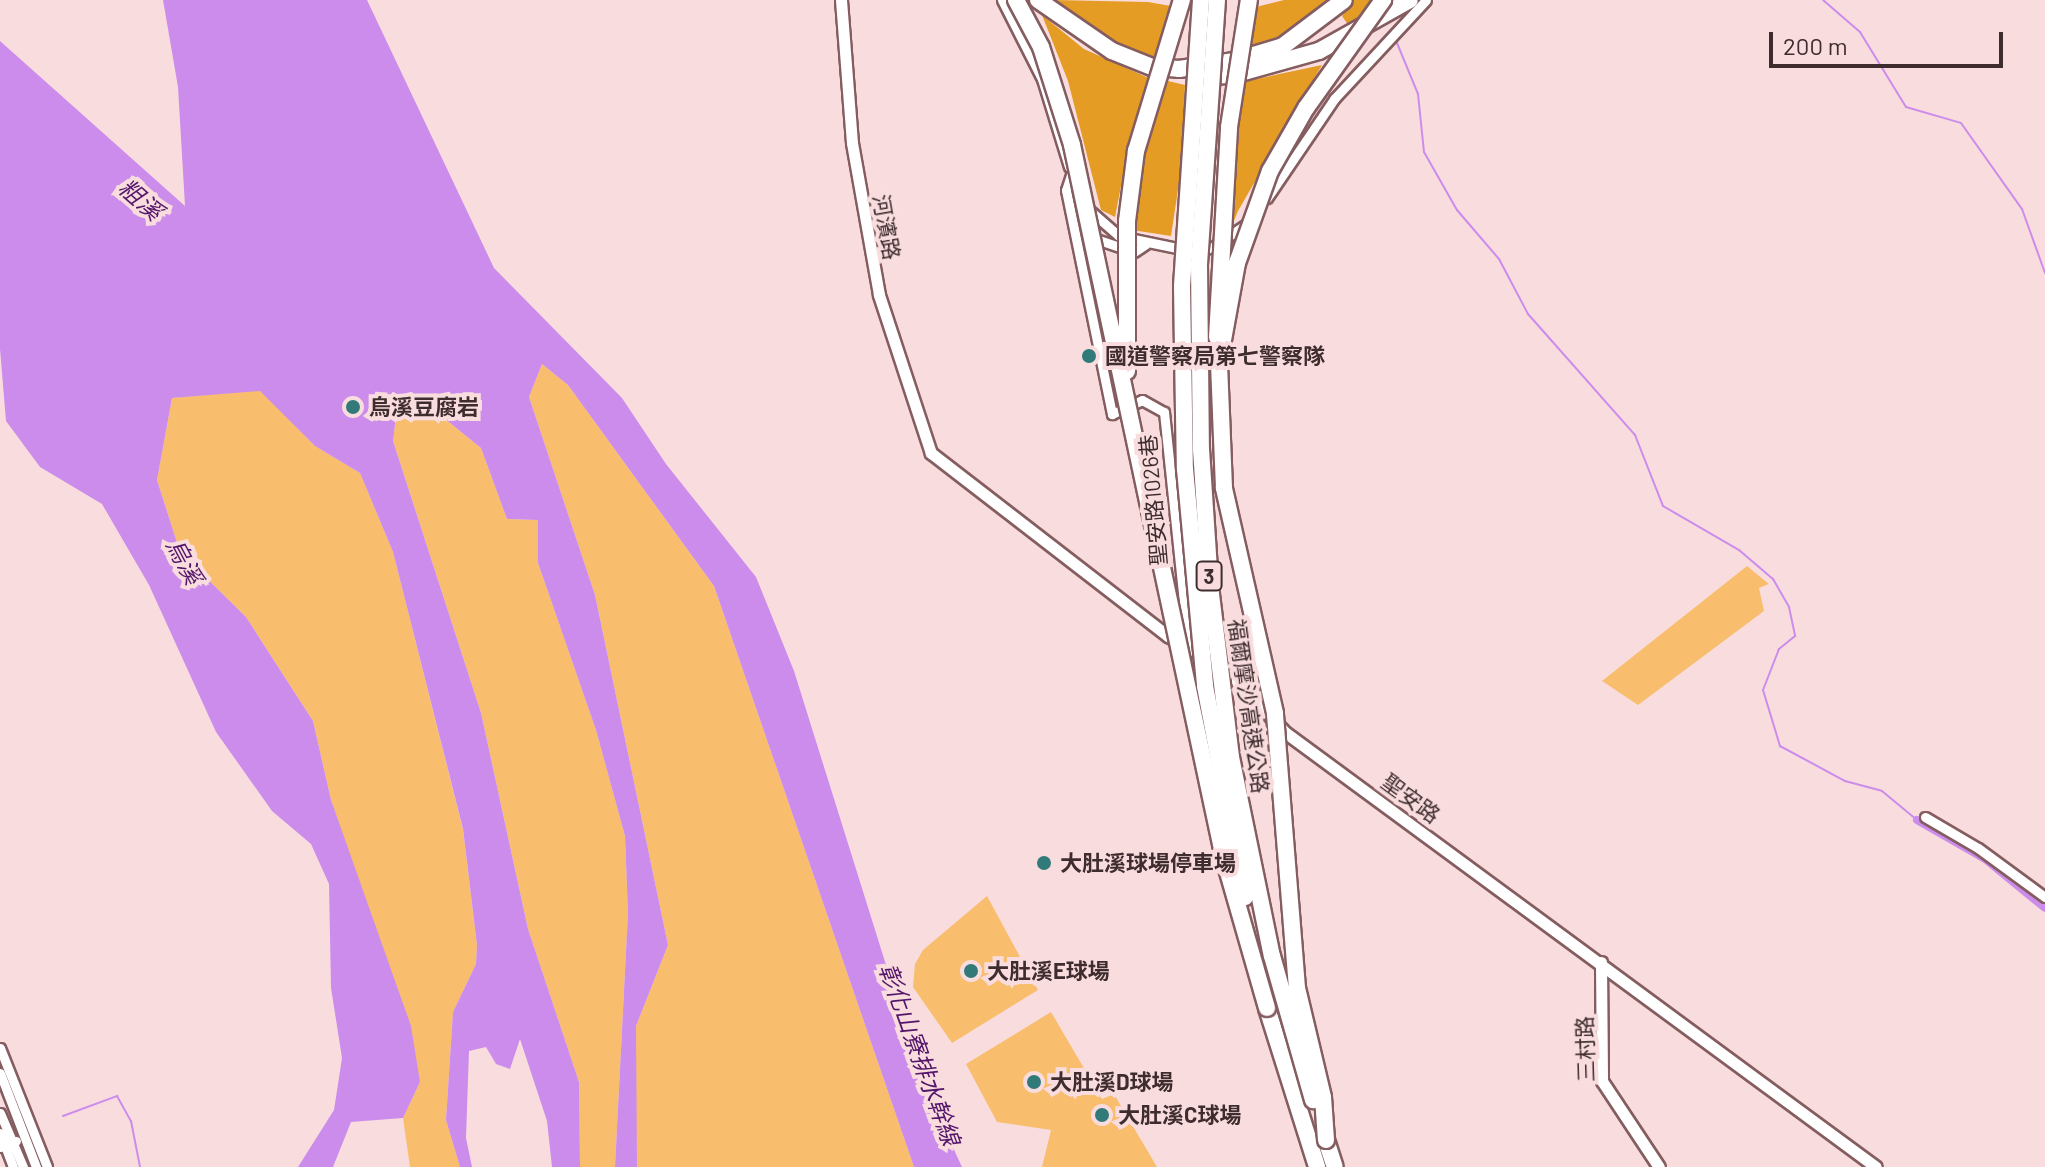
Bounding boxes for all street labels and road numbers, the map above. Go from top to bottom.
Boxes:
street label: 河濱路 [868,192,906,262]
street label: 聖安路1026巷 [1134,433,1172,567]
road number: 3 [1195,560,1223,592]
street label: 福爾摩沙高速公路 [1224,617,1274,795]
street label: 聖安路 [1377,768,1445,828]
street label: 三村路 [1571,1016,1599,1082]

